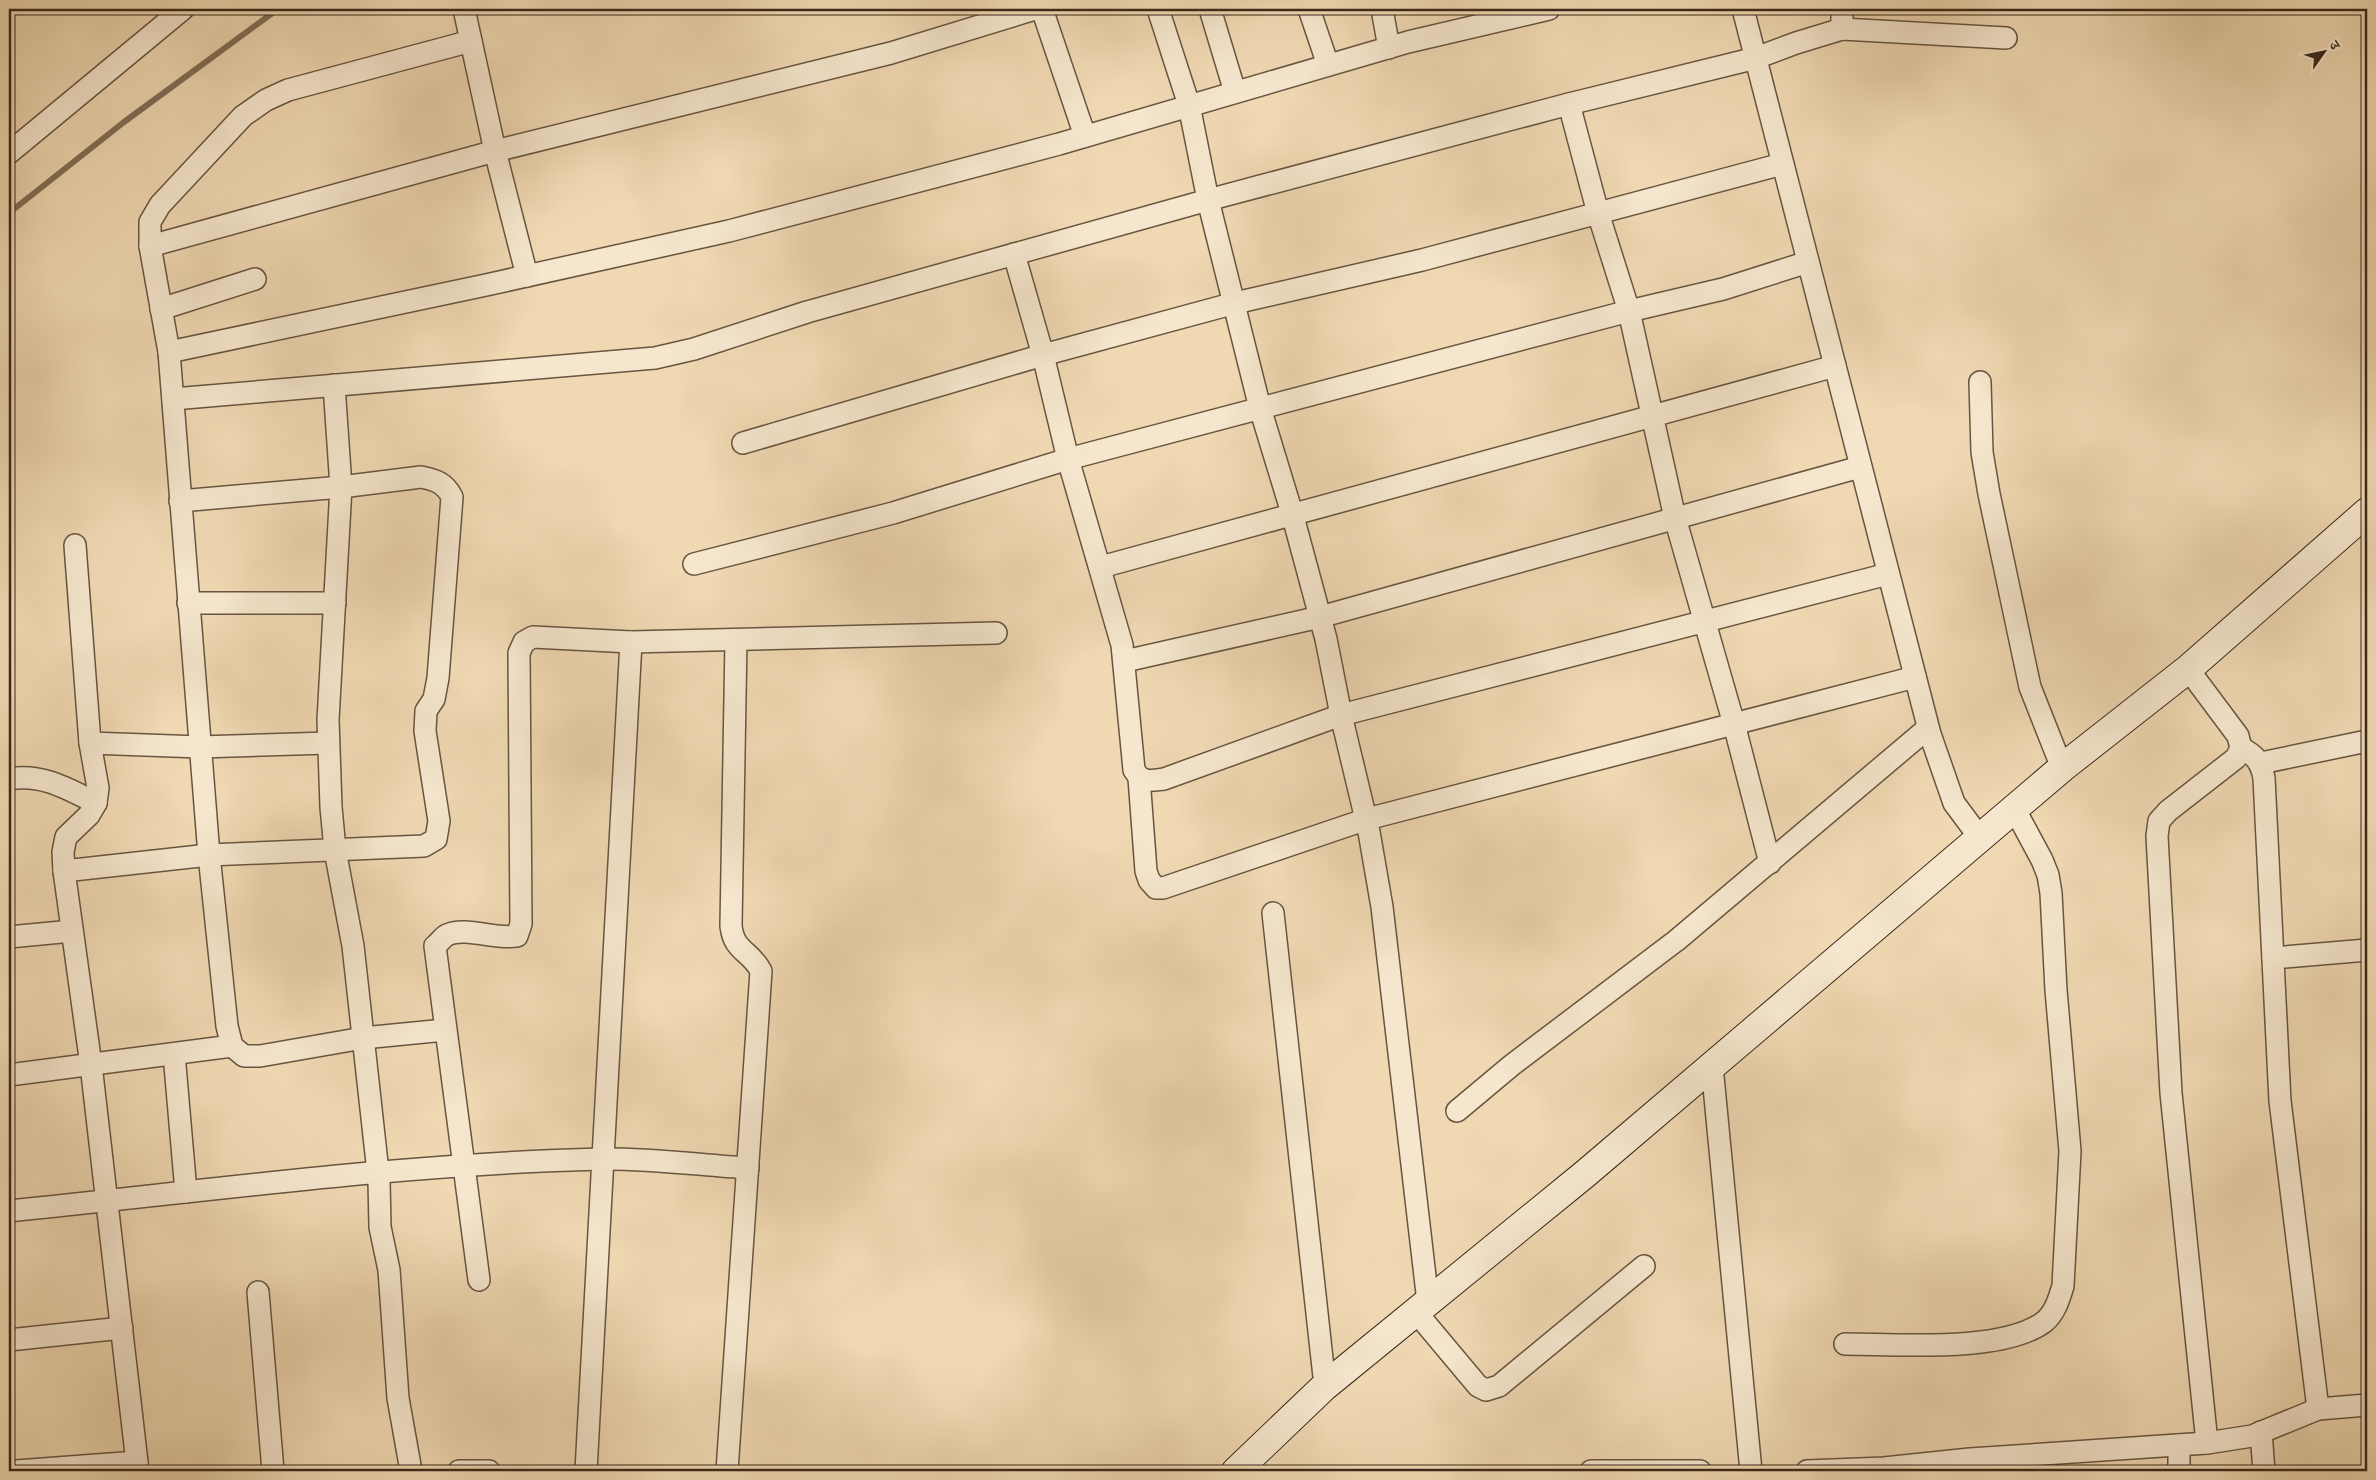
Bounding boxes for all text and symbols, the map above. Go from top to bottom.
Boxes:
north arrow [2298,28,2348,78]
text: उ [2324,36,2346,54]

